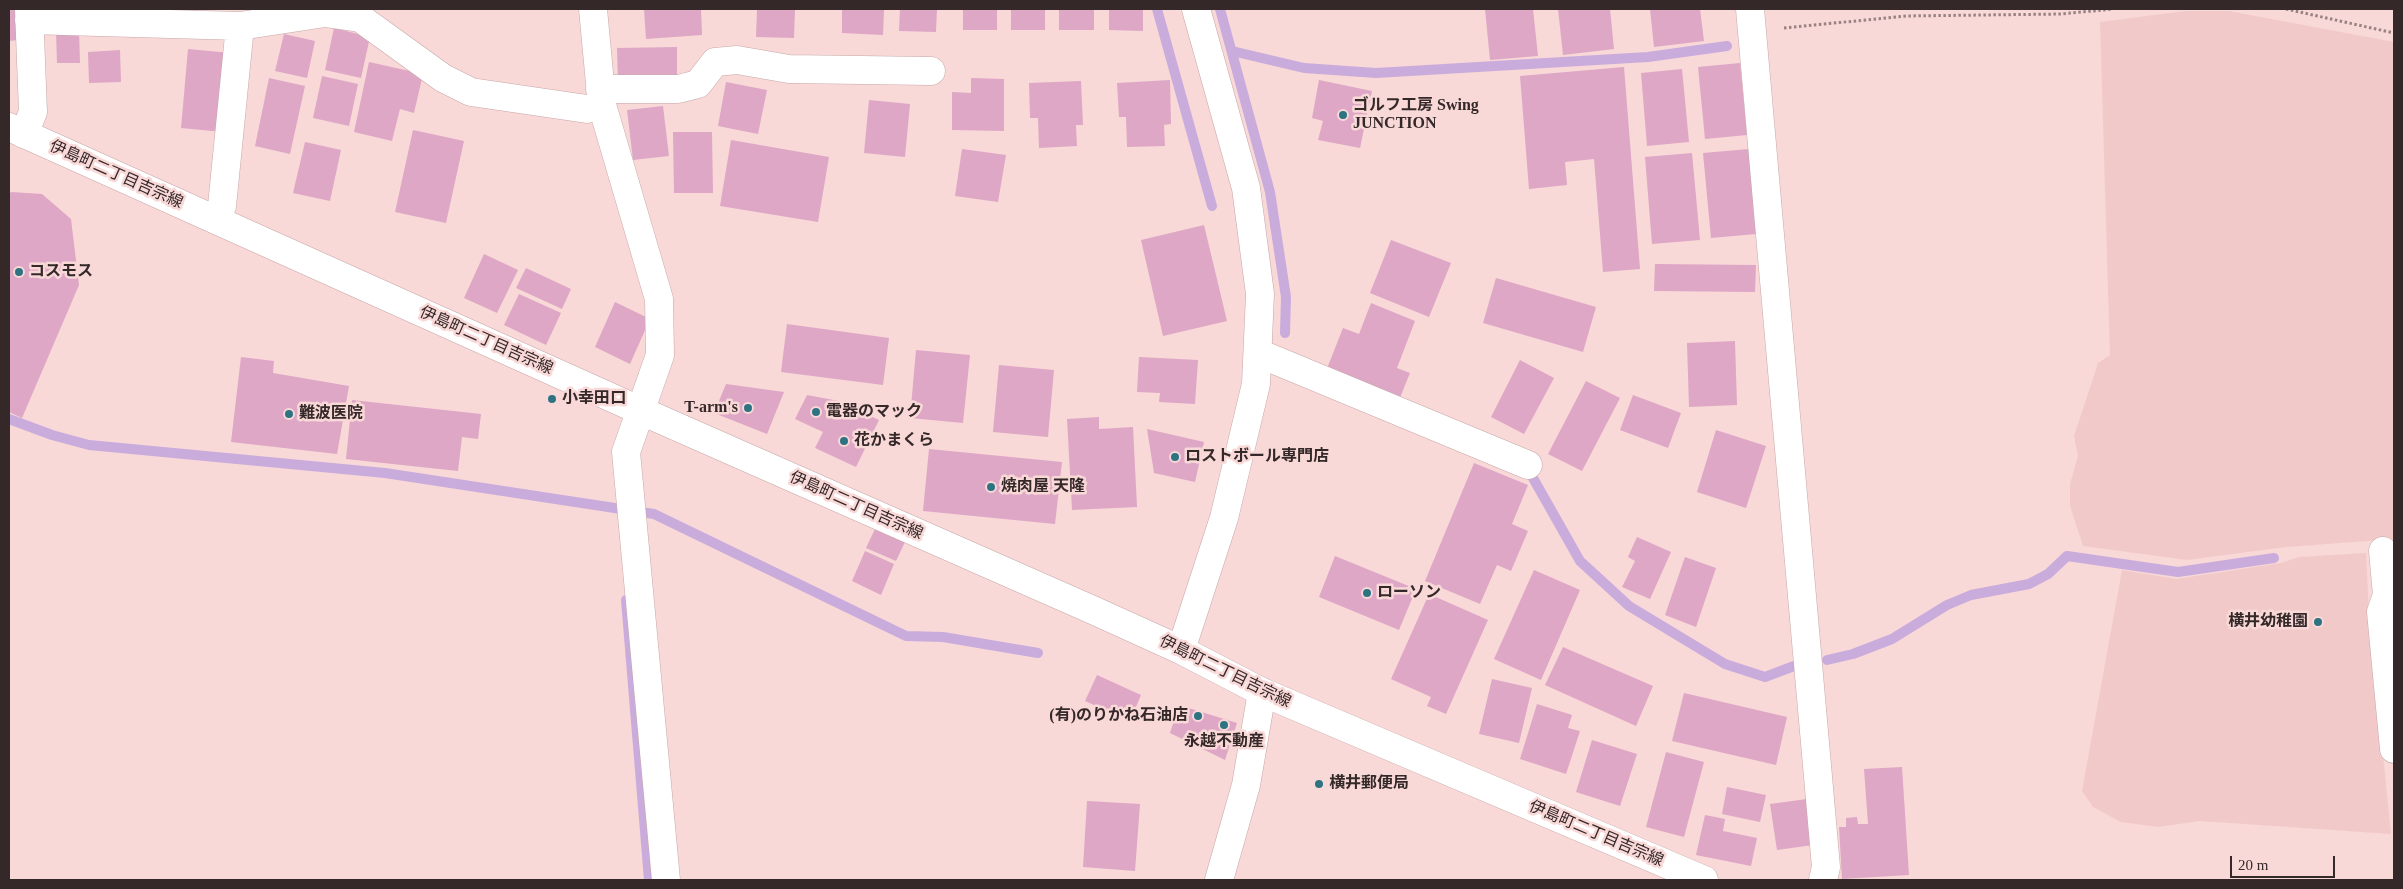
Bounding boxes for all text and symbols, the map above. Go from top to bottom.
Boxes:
place label: ゴルフ工房 Swing JUNCTION [1353,96,1479,134]
marker: ゴルフ工房 Swing JUNCTION [1337,109,1349,121]
street label: 伊島町二丁目吉宗線 [46,137,186,213]
place label: コスモス [29,262,93,282]
marker: コスモス [13,266,25,278]
street label: 伊島町二丁目吉宗線 [416,303,556,379]
place label: 小幸田口 [562,389,626,409]
marker: 小幸田口 [546,393,558,405]
place label: T-arm's [684,398,738,418]
marker: T-arm's [742,402,754,414]
place label: 電器のマック [826,402,922,422]
place label: 難波医院 [299,404,363,424]
marker: 電器のマック [810,406,822,418]
marker: 難波医院 [283,408,295,420]
place label: 花かまくら [854,431,934,451]
marker: 花かまくら [838,435,850,447]
place label: ロストボール専門店 [1185,447,1329,467]
marker: ロストボール専門店 [1169,451,1181,463]
street label: 伊島町二丁目吉宗線 [786,468,926,544]
place label: 焼肉屋 天隆 [1001,477,1085,497]
marker: 焼肉屋 天隆 [985,481,997,493]
place label: ローソン [1377,583,1441,603]
marker: ローソン [1361,587,1373,599]
place label: 横井幼稚園 [2228,612,2308,632]
marker: 横井幼稚園 [2312,616,2324,628]
street label: 伊島町二丁目吉宗線 [1156,632,1294,712]
place label: (有)のりかね石油店 [1049,706,1188,726]
marker: (有)のりかね石油店 [1192,710,1204,722]
marker: 永越不動産 [1218,719,1230,731]
place label: 永越不動産 [1184,732,1264,752]
place label: 横井郵便局 [1329,774,1409,794]
marker: 横井郵便局 [1313,778,1325,790]
street label: 伊島町二丁目吉宗線 [1526,797,1666,871]
scale bar [2233,846,2338,878]
text: 20 m [2238,857,2268,873]

